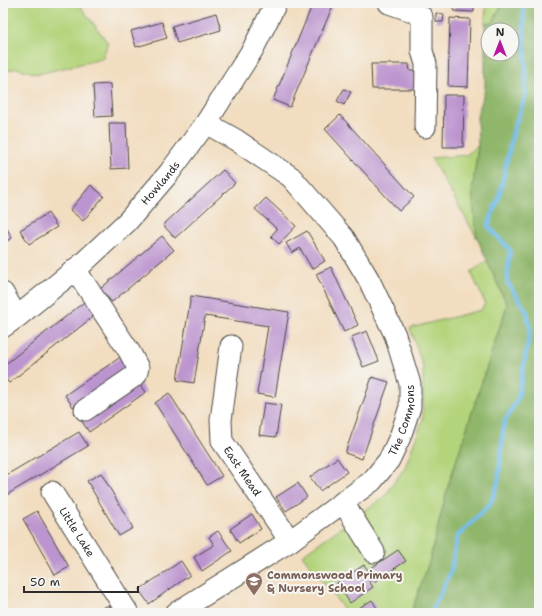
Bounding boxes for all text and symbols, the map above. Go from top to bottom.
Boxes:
north arrow [480,22,520,62]
text: N [496,25,505,40]
street label: Howlands [137,158,183,208]
street label: The Commons [385,385,418,458]
street label: East Mead [220,443,265,499]
street label: Little Lake [56,504,98,560]
scale bar [24,568,138,594]
place label: Commonswood Primary & Nursery School [267,568,403,596]
school or university icon: Commonswood Primary & Nursery School [244,571,264,596]
text: 50 m [30,574,60,590]

